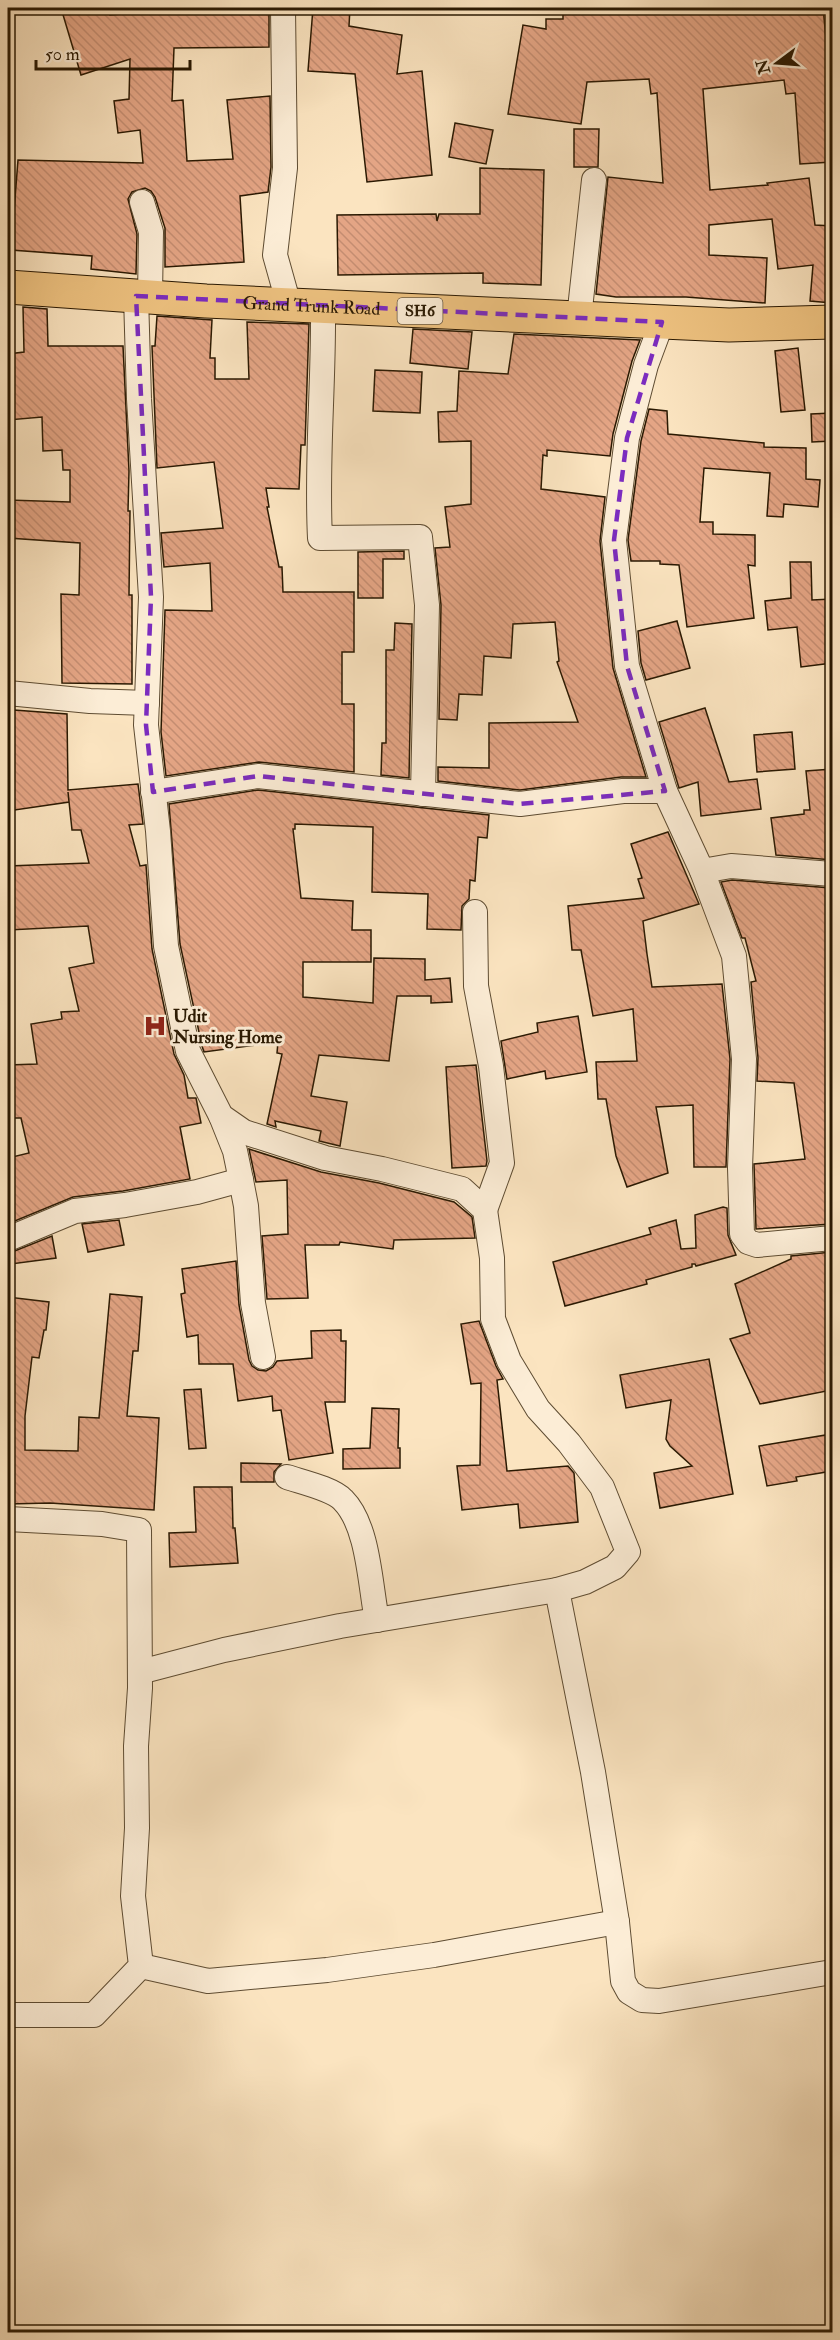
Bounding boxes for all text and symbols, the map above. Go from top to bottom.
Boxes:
scale bar [36,33,190,71]
north arrow [747,33,807,93]
text: 50 m [45,43,80,66]
text: N [752,57,775,77]
street label: Grand Trunk Road [242,291,381,320]
road number: SH6 [398,298,442,324]
place label: Udit Nursing Home [172,1005,283,1049]
hospital icon: Udit Nursing Home [142,1013,168,1039]

